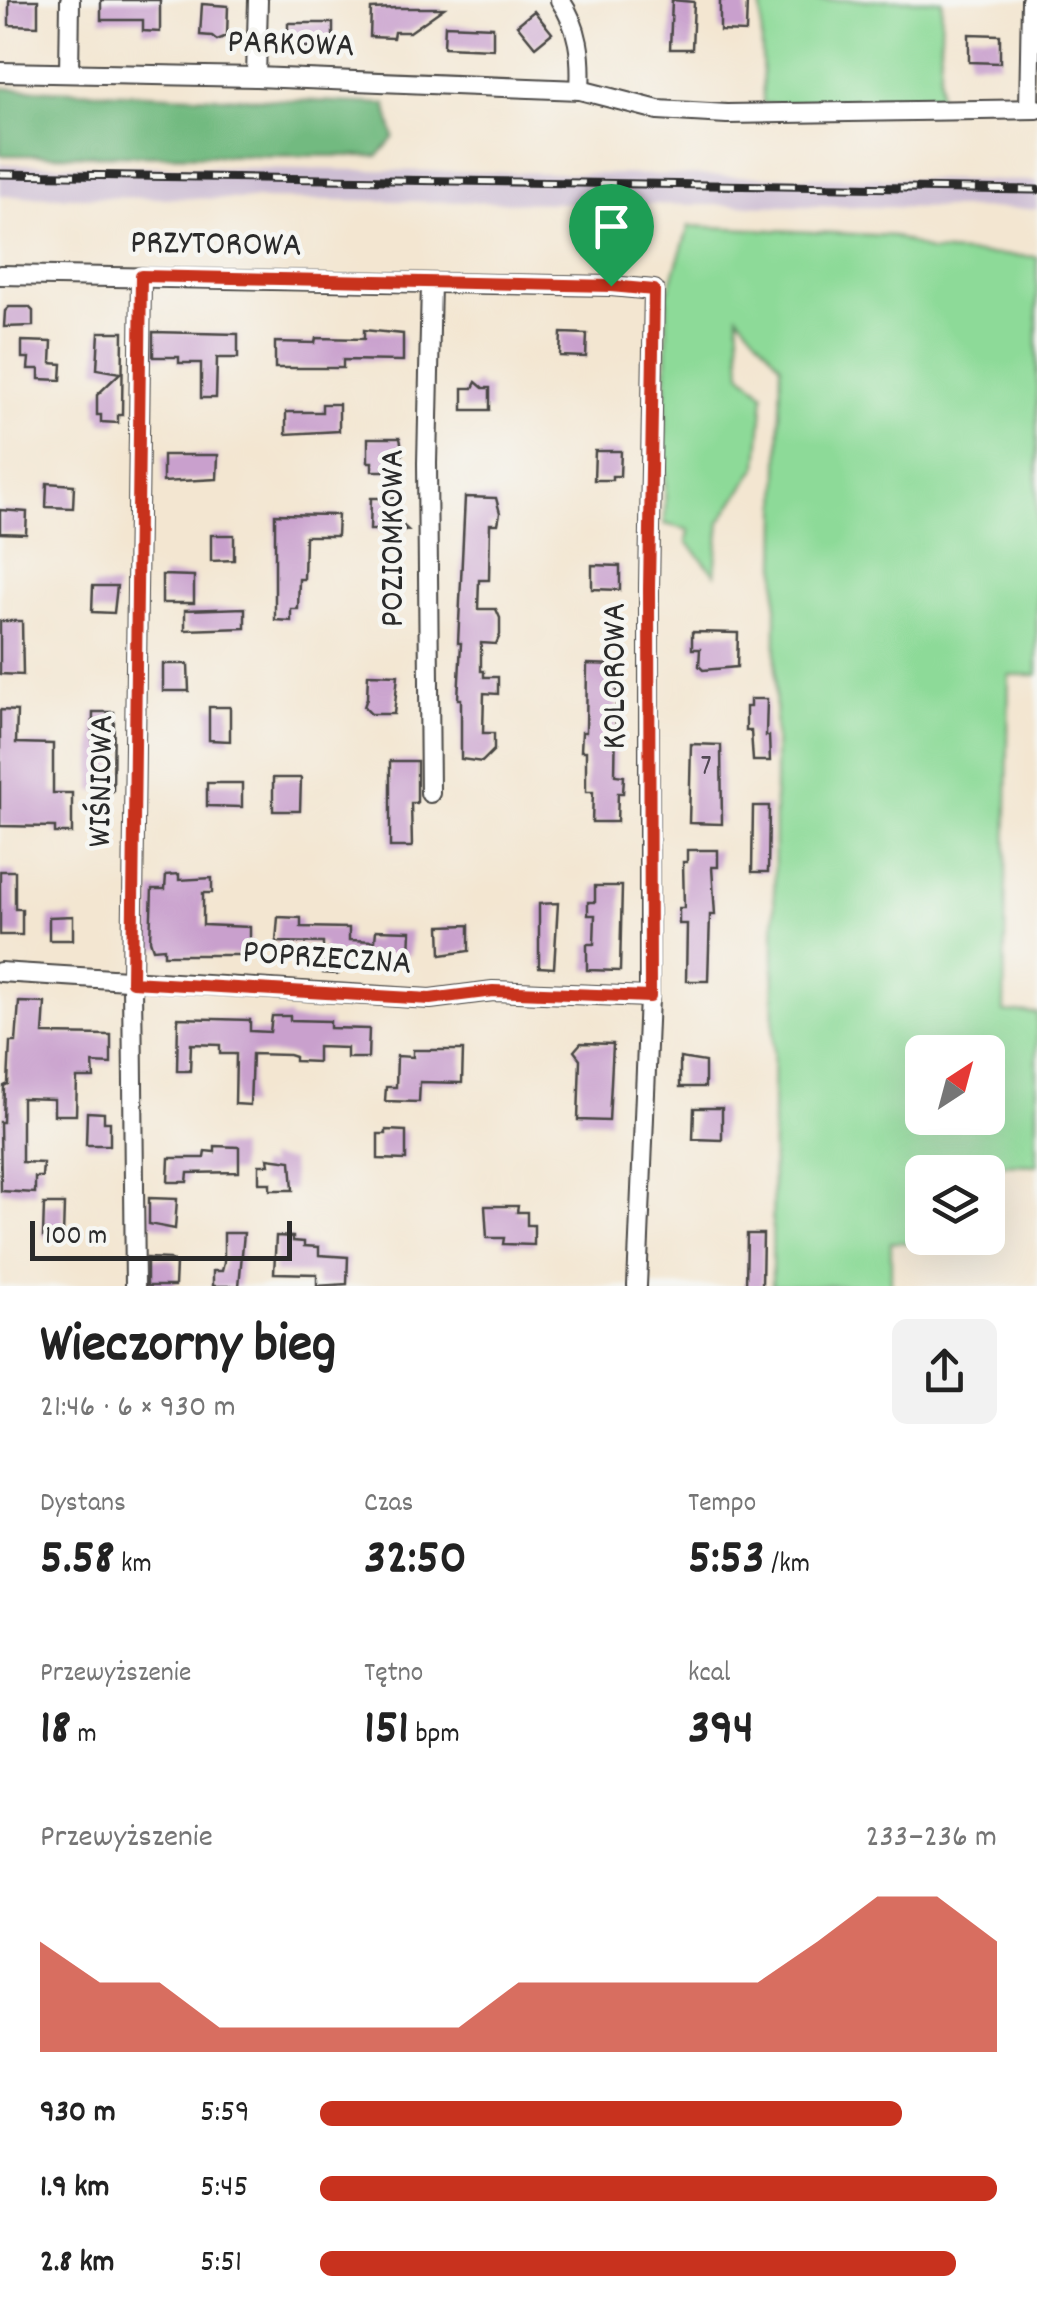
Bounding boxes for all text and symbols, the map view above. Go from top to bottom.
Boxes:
street label: PARKOWA [226,19,356,73]
pin [569,184,654,287]
icon: arrive [584,199,639,254]
street label: PRZYTOROWA [130,220,302,272]
street label: POZIOMKOWA [370,449,420,627]
street label: KOLOROWA [592,602,642,750]
street label: WIŚNIOWA [77,714,129,848]
house number: 7 [700,747,712,790]
street label: POPRZECZNA [241,929,413,991]
north arrow [905,1035,1005,1135]
map controls [905,1035,1005,1255]
button: layers [905,1155,1005,1255]
scale bar [30,1216,292,1260]
text: 100 m [45,1218,107,1258]
text: Wieczorny bieg [40,1309,336,1388]
button: share [892,1319,997,1424]
text: 21:46 · 6 × 930 m [40,1386,236,1432]
text: Dystans [40,1485,126,1525]
text: Czas [364,1485,413,1525]
text: Tempo [688,1485,756,1525]
text: 5.58 [40,1525,115,1597]
text: 32:50 [364,1525,467,1597]
text: 5:53 [688,1525,765,1597]
text: km [115,1546,152,1586]
text: /km [765,1546,810,1586]
text: Przewyższenie [40,1655,191,1695]
text: Tętno [364,1655,423,1695]
text: kcal [688,1655,731,1695]
text: 18 [40,1695,71,1767]
text: 151 [364,1695,409,1767]
text: 394 [688,1695,754,1767]
text: m [71,1716,97,1756]
text: bpm [409,1716,460,1756]
text: Przewyższenie [40,1816,213,1862]
text: 233–236 m [866,1816,997,1862]
text: 930 m [40,2091,116,2137]
text: 5:59 [200,2091,250,2137]
text: 1.9 km [40,2166,109,2212]
text: 5:45 [200,2166,248,2212]
text: 2.8 km [40,2241,115,2287]
text: 5:51 [200,2241,242,2287]

